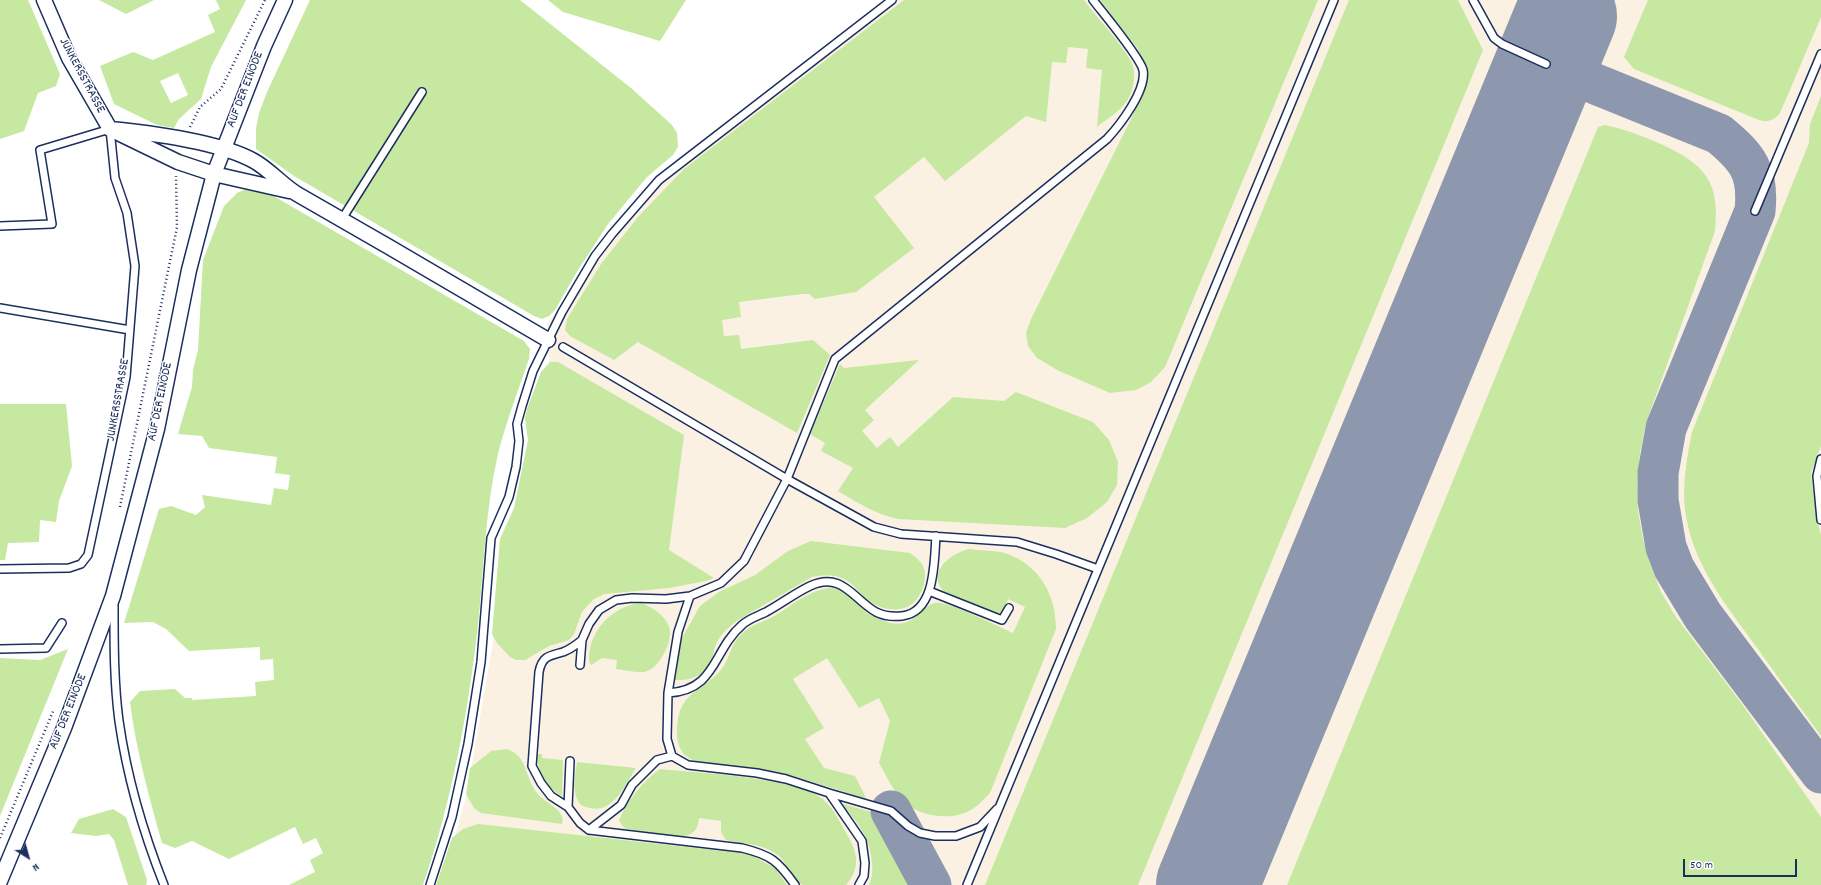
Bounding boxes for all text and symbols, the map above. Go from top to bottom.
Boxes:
street label: JUNKERSSTRASSE [55,36,107,116]
street label: AUF DER EINÖDE [224,50,268,130]
street label: JUNKERSSTRASSE [104,358,134,442]
street label: AUF DER EINÖDE [145,361,177,443]
street label: AUF DER EINÖDE [47,672,91,752]
north arrow [8,837,48,877]
scale bar [1685,851,1799,877]
text: 50 m [1690,857,1713,874]
text: N [28,859,42,875]

